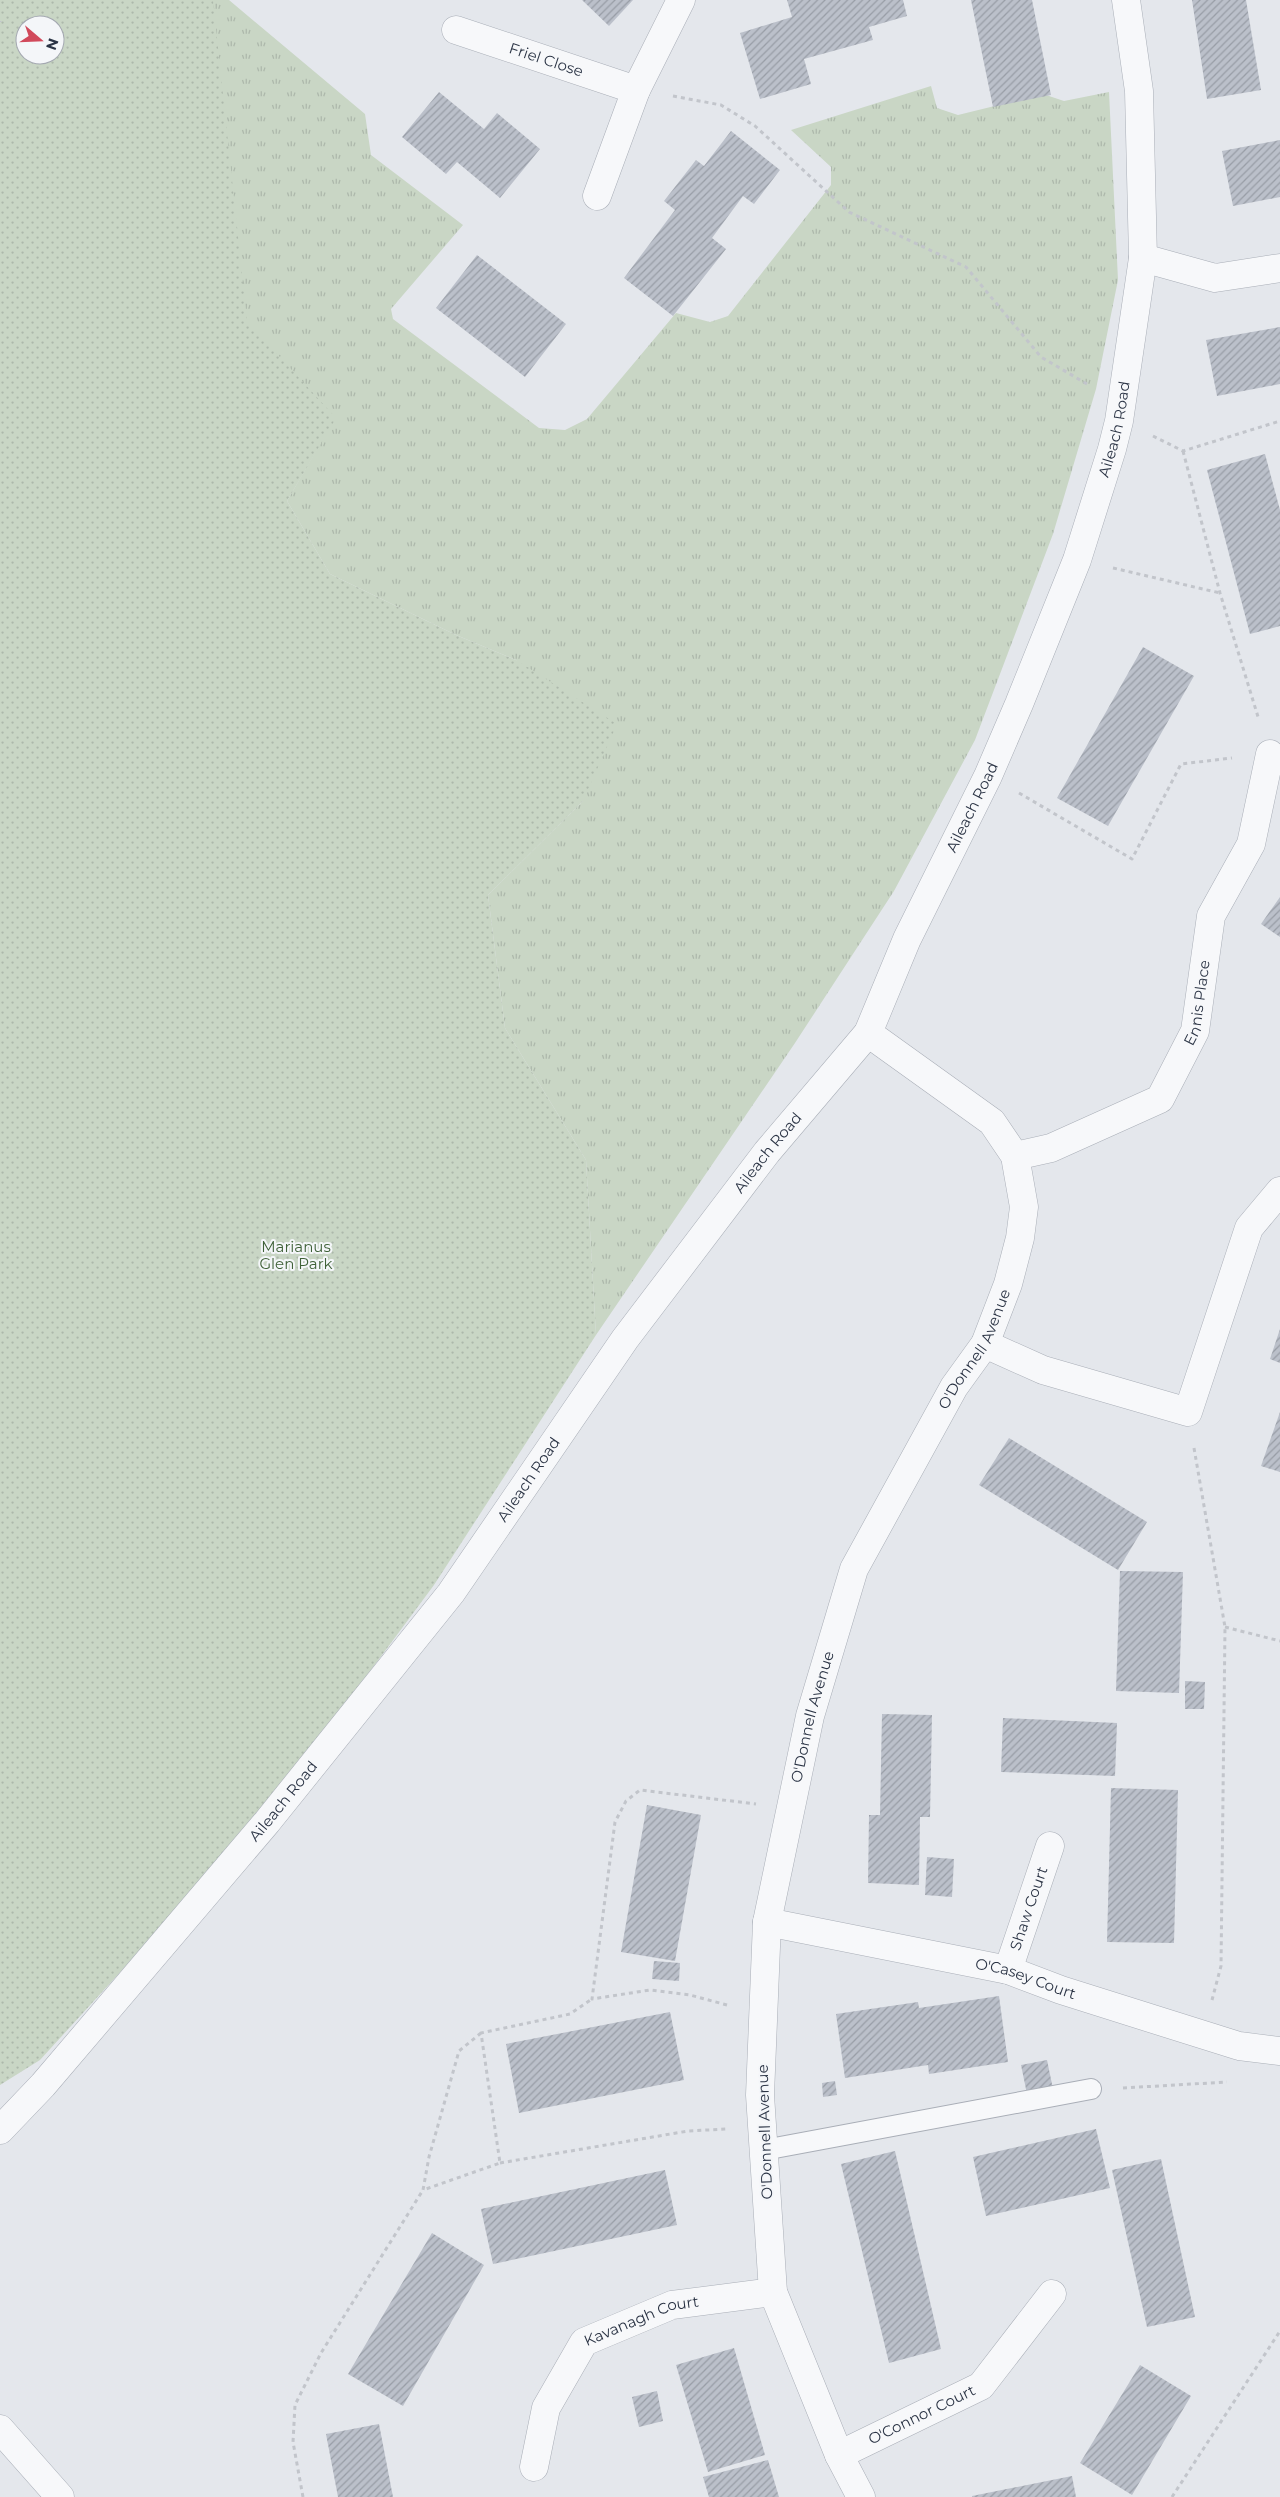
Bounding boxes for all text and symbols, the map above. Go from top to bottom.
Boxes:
north arrow [15,15,65,65]
text: N [42,36,63,53]
street label: Friel Close [507,38,586,81]
street label: Aileach Road [1094,380,1134,480]
street label: Aileach Road [942,759,1002,855]
street label: Ennis Place [1179,959,1214,1049]
street label: Aileach Road [729,1108,806,1197]
park label: Marianus Glen Park [259,1237,333,1273]
street label: O'Donnell Avenue [934,1286,1014,1412]
street label: Aileach Road [493,1433,564,1525]
street label: O'Donnell Avenue [786,1649,838,1784]
street label: Aileach Road [245,1757,321,1845]
street label: Shaw Court [1005,1864,1051,1953]
street label: O'Casey Court [974,1954,1078,2003]
street label: O'Donnell Avenue [753,2064,776,2200]
street label: Kavanagh Court [581,2292,700,2350]
street label: O'Connor Court [865,2380,978,2448]

